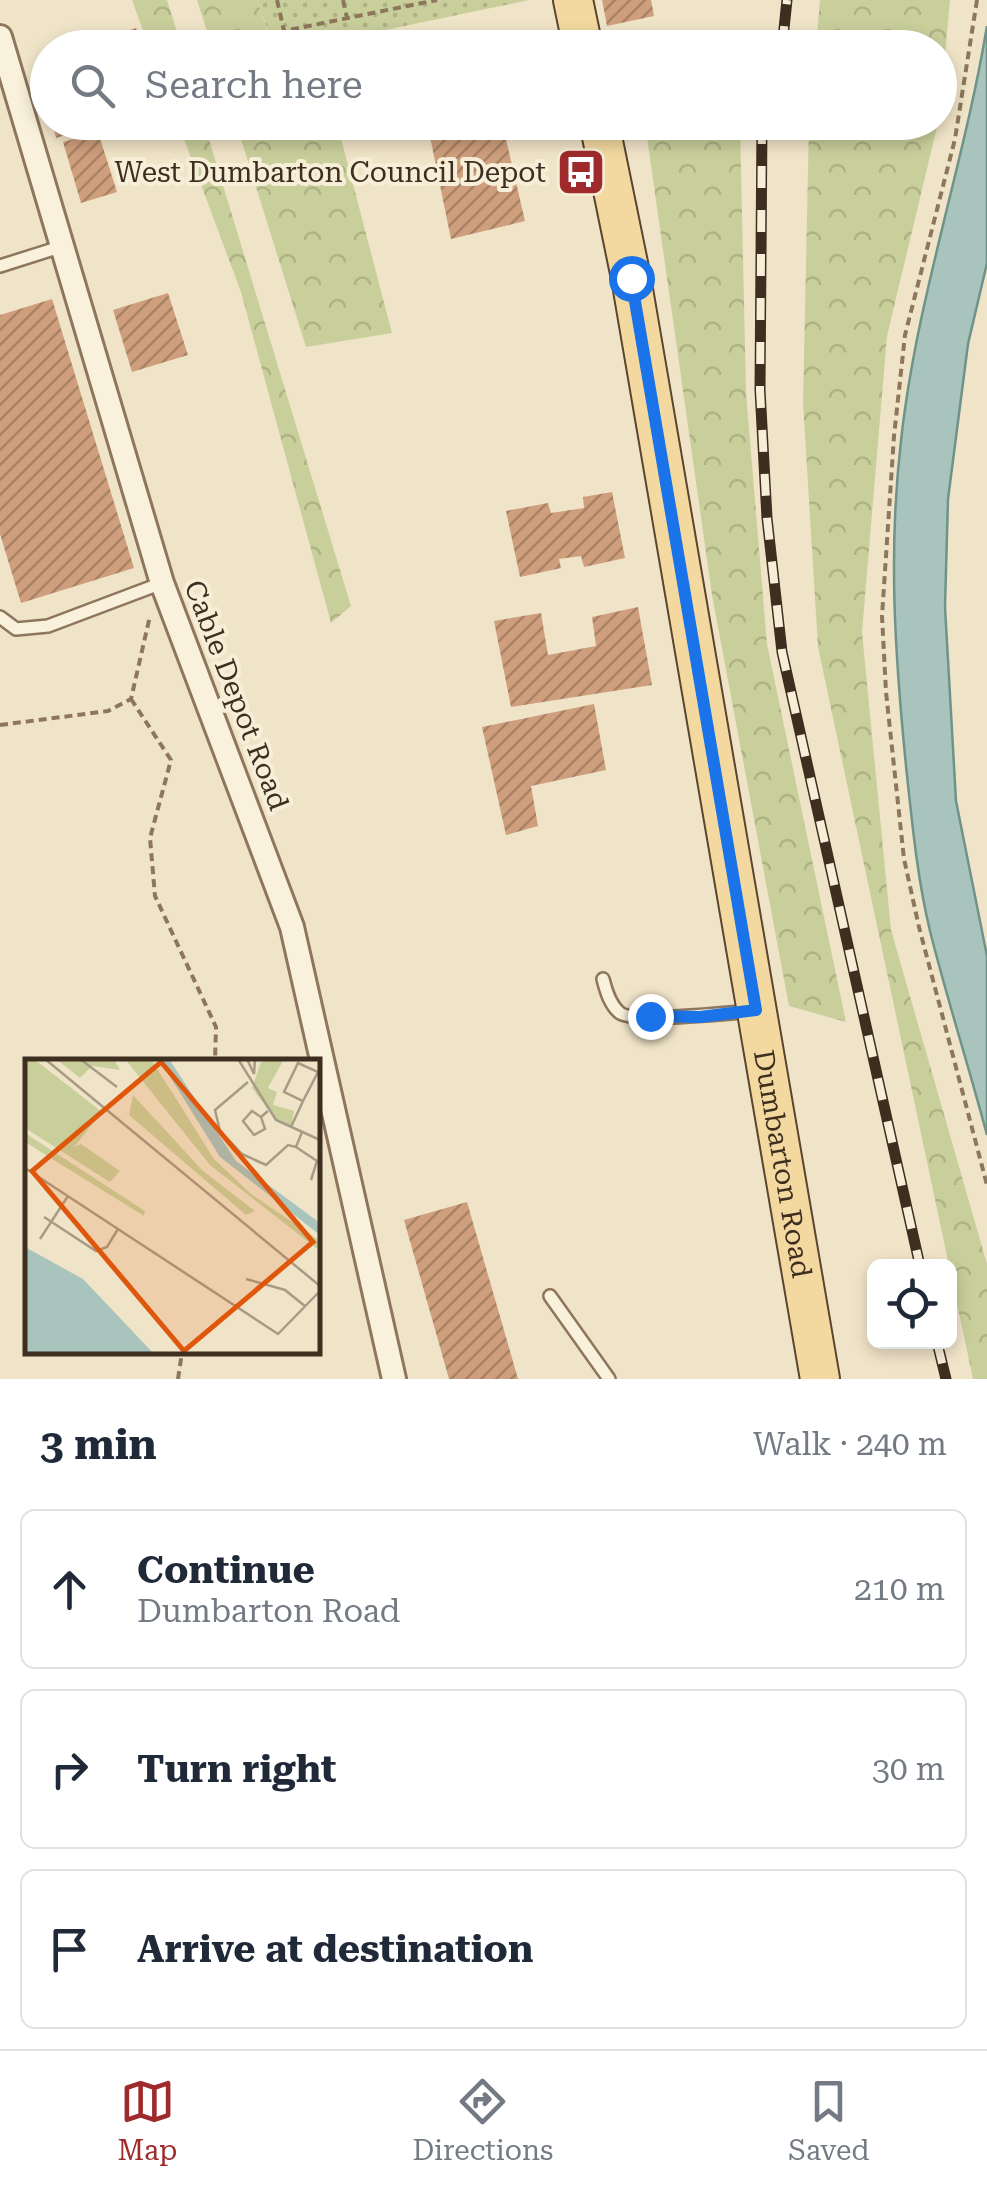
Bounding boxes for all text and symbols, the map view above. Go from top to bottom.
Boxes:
search box [30,30,957,140]
icon: search [65,58,120,113]
text: Search here [145,63,363,107]
bus stop icon: West Dumbarton Council Depot [555,146,607,198]
place label: West Dumbarton Council Depot [115,156,546,189]
route start [609,256,655,302]
street label: Cable Depot Road [178,576,296,815]
route end [628,994,674,1040]
street label: Dumbarton Road [747,1047,818,1280]
inset map [25,1059,320,1354]
map controls [867,1259,957,1349]
button: locate [867,1259,957,1349]
text: 3 min [40,1420,157,1469]
text: Walk · 240 m [753,1425,947,1463]
text: Continue [137,1548,315,1592]
icon: ahead [42,1562,97,1617]
text: 210 m [854,1570,945,1608]
text: Dumbarton Road [137,1592,400,1630]
icon: right [42,1742,97,1797]
text: Turn right [137,1747,336,1791]
text: 30 m [872,1750,945,1788]
icon: arrive [42,1922,97,1977]
text: Arrive at destination [137,1927,533,1971]
tab: Map [118,2074,177,2167]
tab: Directions [412,2074,553,2167]
tab: Saved [788,2074,870,2167]

